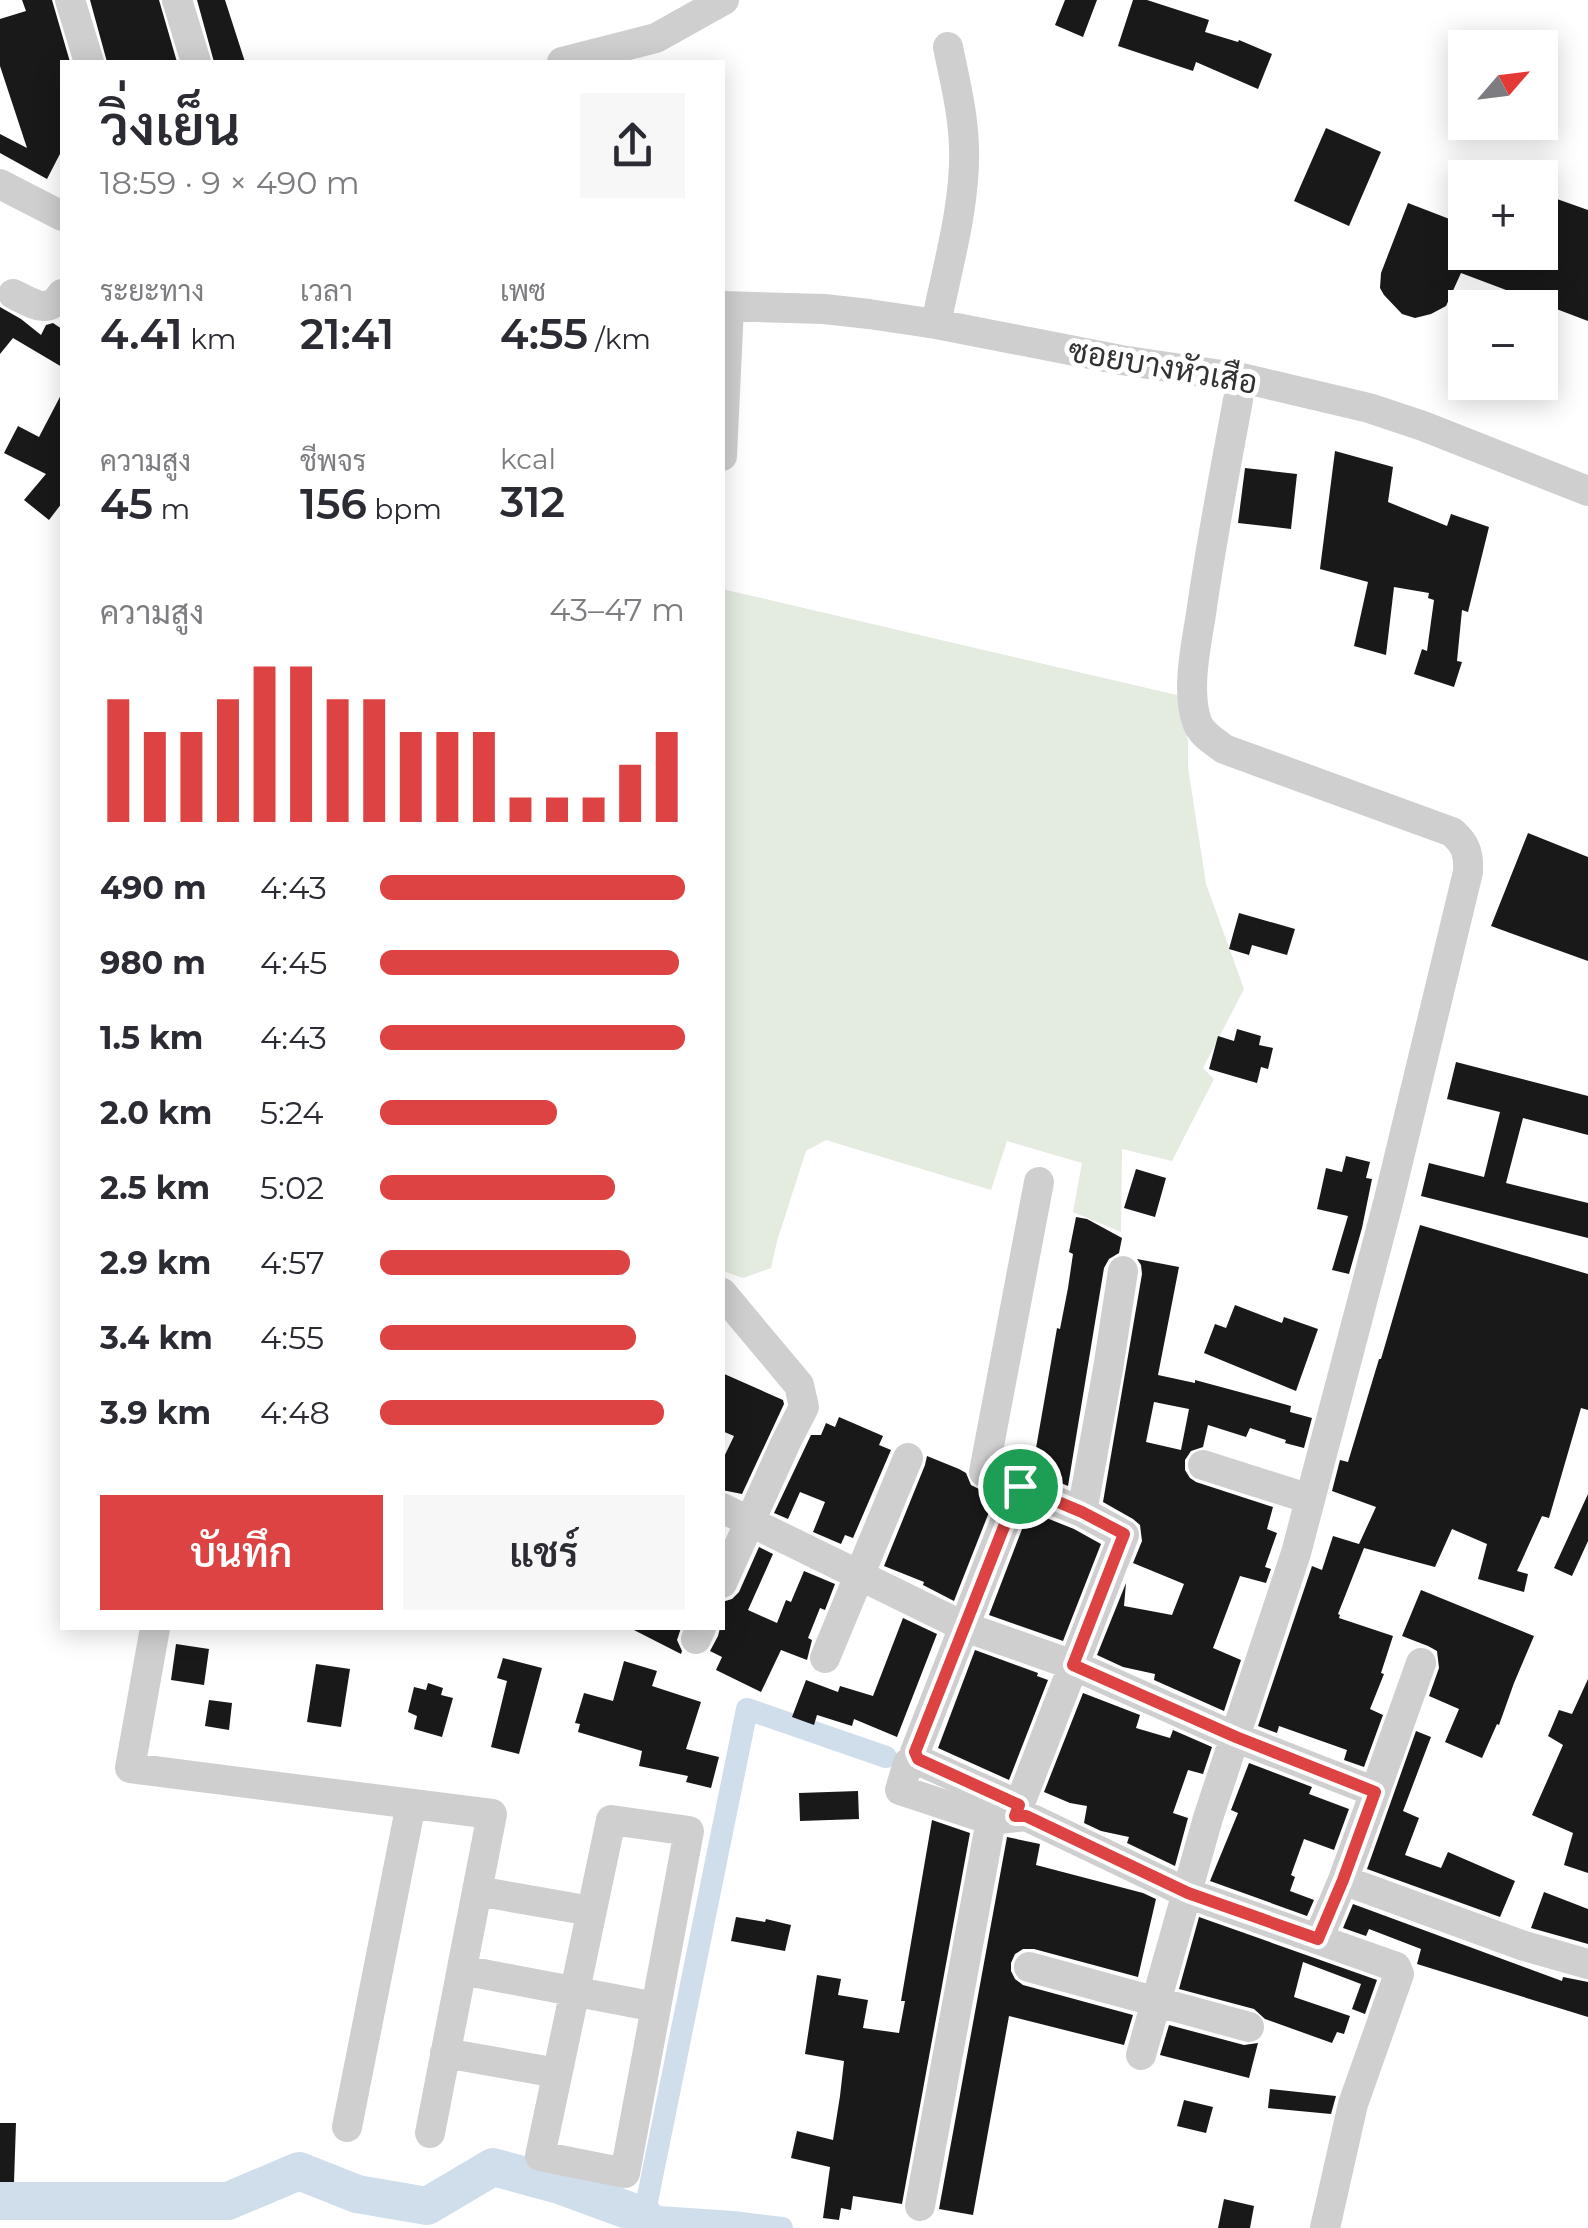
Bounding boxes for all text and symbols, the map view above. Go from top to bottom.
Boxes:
north arrow [1448,30,1558,140]
map controls [1448,30,1558,400]
text: วิ่งเย็น [100,92,240,159]
button: share [580,93,685,198]
button: + [1448,160,1558,270]
text: 18:59 · 9 × 490 m [100,163,360,202]
text: ระยะทาง [100,274,204,308]
text: เวลา [300,274,353,308]
text: เพซ [500,274,546,308]
button: − [1448,290,1558,400]
text: 4.41 [100,308,183,360]
text: 21:41 [300,308,394,360]
text: 4:55 [500,308,588,360]
text: km [183,322,236,356]
text: /km [588,322,651,356]
street label: ซอยบางหัวเสือ [1065,330,1261,402]
text: kcal [500,442,556,476]
text: ความสูง [100,444,191,478]
text: ชีพจร [300,444,366,478]
text: 312 [500,476,565,528]
text: 45 [100,478,153,530]
text: 156 [300,478,367,530]
text: m [153,492,190,526]
text: bpm [367,492,442,526]
text: 43–47 m [549,590,685,629]
text: ความสูง [100,593,204,632]
text: 490 m [100,868,207,907]
text: 4:43 [260,868,327,907]
text: 980 m [100,943,206,982]
text: 4:45 [260,943,327,982]
text: 1.5 km [100,1018,203,1057]
text: 4:43 [260,1018,327,1057]
text: 2.0 km [100,1093,212,1132]
text: 5:24 [260,1093,324,1132]
text: 2.5 km [100,1168,210,1207]
text: 5:02 [260,1168,324,1207]
text: 2.9 km [100,1243,211,1282]
text: 4:57 [260,1243,325,1282]
text: 3.4 km [100,1318,213,1357]
text: 4:55 [260,1318,324,1357]
text: 3.9 km [100,1393,211,1432]
text: 4:48 [260,1393,330,1432]
pin [978,1444,1063,1529]
icon: arrive [993,1459,1048,1514]
button: บันทึก [100,1495,383,1610]
button: แชร์ [403,1495,685,1610]

